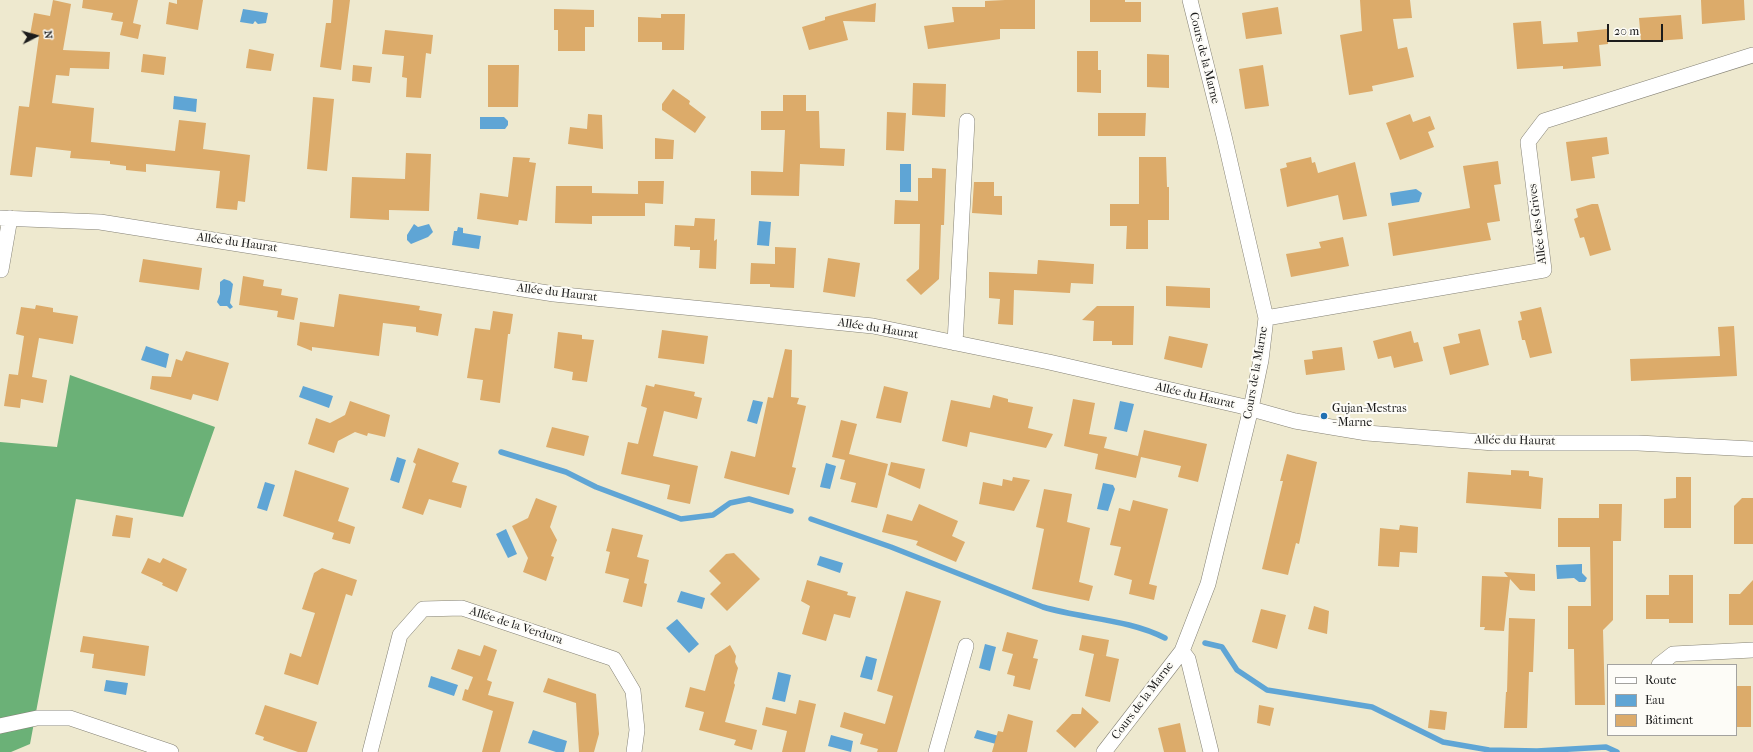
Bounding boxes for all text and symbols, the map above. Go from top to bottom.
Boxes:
street label: Cours de la Marne [1186,11,1222,105]
north arrow [16,16,56,56]
scale bar [1609,16,1665,42]
text: 20 m [1614,24,1639,38]
text: N [42,30,55,40]
street label: Allée des Grives [1526,183,1550,265]
street label: Allée du Haurat [196,230,278,256]
street label: Allée du Haurat [516,281,598,305]
street label: Allée du Haurat [837,316,919,342]
street label: Cours de la Marne [1241,326,1271,420]
street label: Allée du Haurat [1154,380,1236,412]
place label: Gujan-Mestras - Marne [1332,402,1407,430]
marker: Gujan-Mestras - Marne [1319,411,1329,421]
street label: Allée du Haurat [1474,433,1556,449]
street label: Allée de la Verdura [468,604,564,648]
street label: Cours de la Marne [1109,659,1177,743]
legend [1607,664,1737,736]
text: Route [1645,673,1677,687]
text: Eau [1645,693,1665,707]
text: Bâtiment [1645,713,1693,727]

